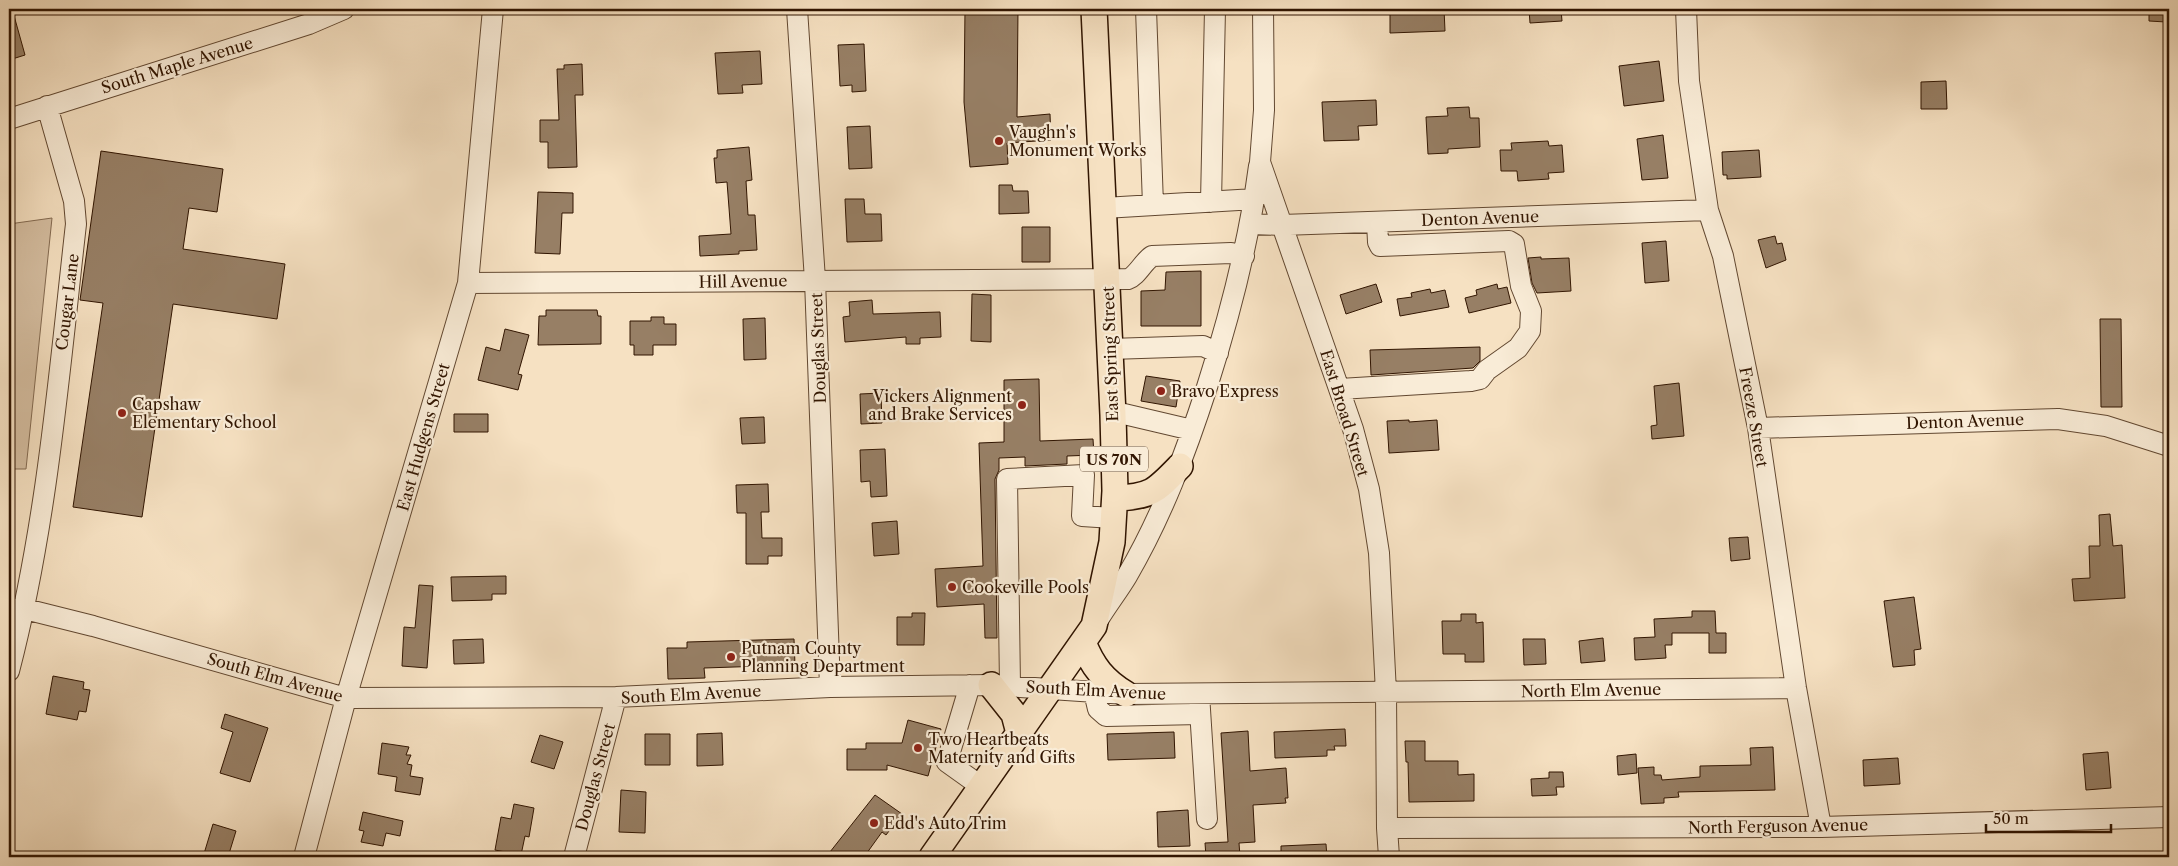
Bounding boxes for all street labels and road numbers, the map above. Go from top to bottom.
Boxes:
street label: South Maple Avenue [99,32,255,98]
street label: Denton Avenue [1421,206,1539,230]
street label: Cougar Lane [51,252,83,352]
street label: Hill Avenue [699,270,787,292]
street label: East Spring Street [1098,286,1122,422]
street label: Douglas Street [806,292,830,404]
street label: East Broad Street [1316,347,1374,479]
street label: East Hudgens Street [392,360,454,513]
street label: Freeze Street [1735,365,1773,469]
street label: Denton Avenue [1906,409,2024,433]
road number: US 70N [1080,446,1148,472]
street label: South Elm Avenue [205,648,345,706]
street label: South Elm Avenue [1025,676,1167,704]
street label: North Elm Avenue [1521,679,1661,701]
street label: South Elm Avenue [620,680,762,708]
street label: Douglas Street [571,721,619,833]
street label: North Ferguson Avenue [1688,814,1868,838]

